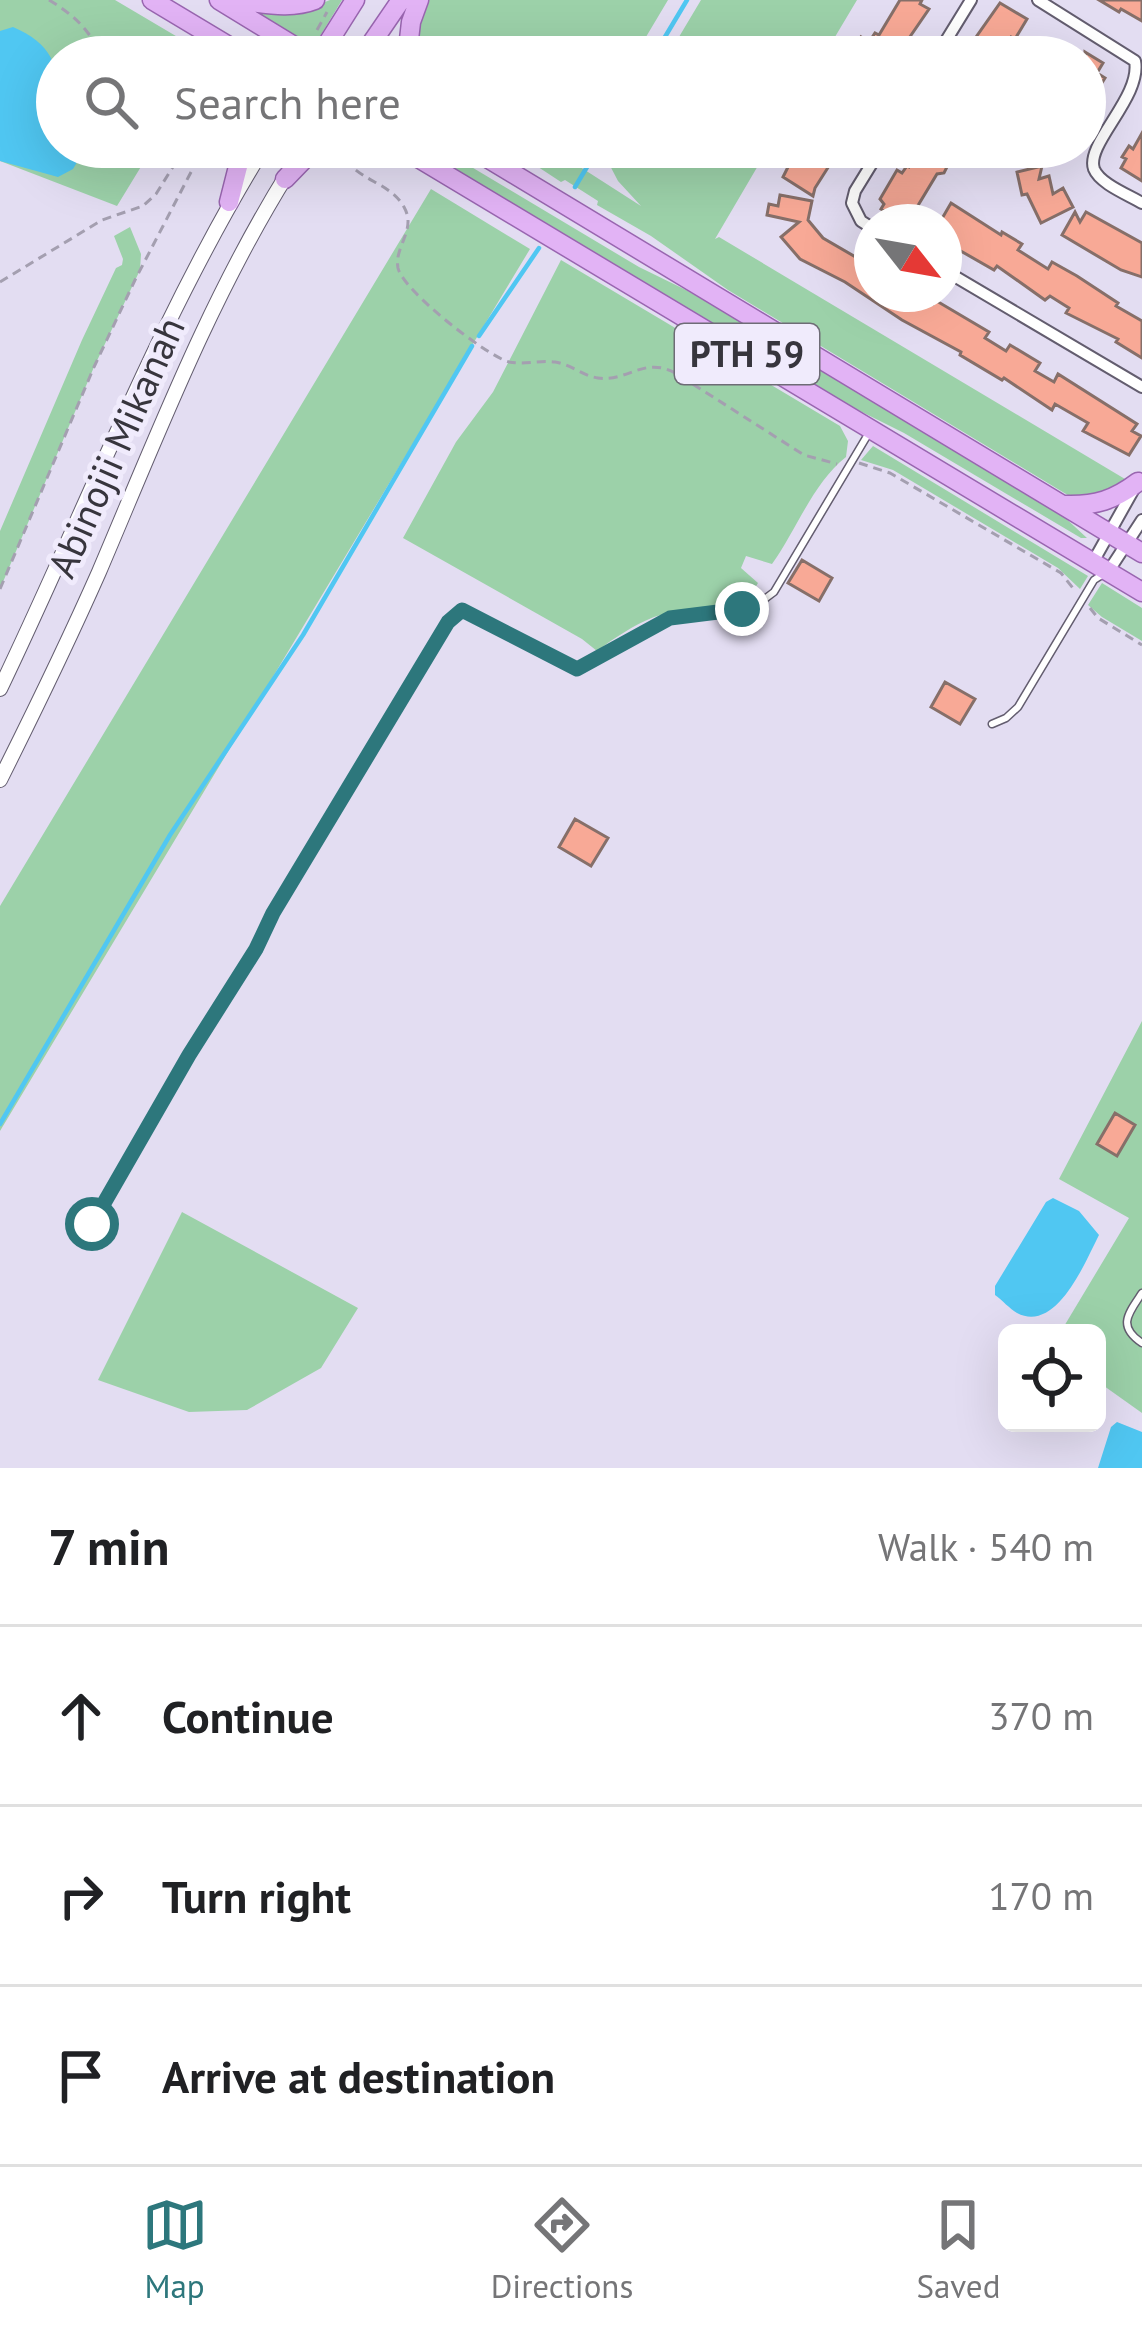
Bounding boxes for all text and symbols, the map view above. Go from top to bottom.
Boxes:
search box [36,36,1106,168]
icon: search [78,69,144,135]
text: Search here [174,73,401,131]
north arrow [854,204,962,312]
street label: Abinojii Mikanah [35,309,196,585]
road number: PTH 59 [675,324,819,384]
route end [715,582,769,636]
route start [65,1197,119,1251]
map controls [998,1324,1106,1432]
button: locate [998,1324,1106,1432]
text: 7 min [48,1513,170,1579]
text: Walk · 540 m [878,1521,1094,1572]
icon: ahead [48,1683,114,1749]
text: Continue [162,1687,334,1745]
text: 370 m [988,1690,1094,1741]
icon: right [48,1863,114,1929]
text: Turn right [162,1867,351,1925]
text: 170 m [988,1870,1094,1921]
icon: arrive [48,2043,114,2109]
text: Arrive at destination [162,2047,555,2105]
tab: Map [142,2192,208,2307]
tab: Directions [491,2192,633,2307]
tab: Saved [916,2192,1000,2307]

